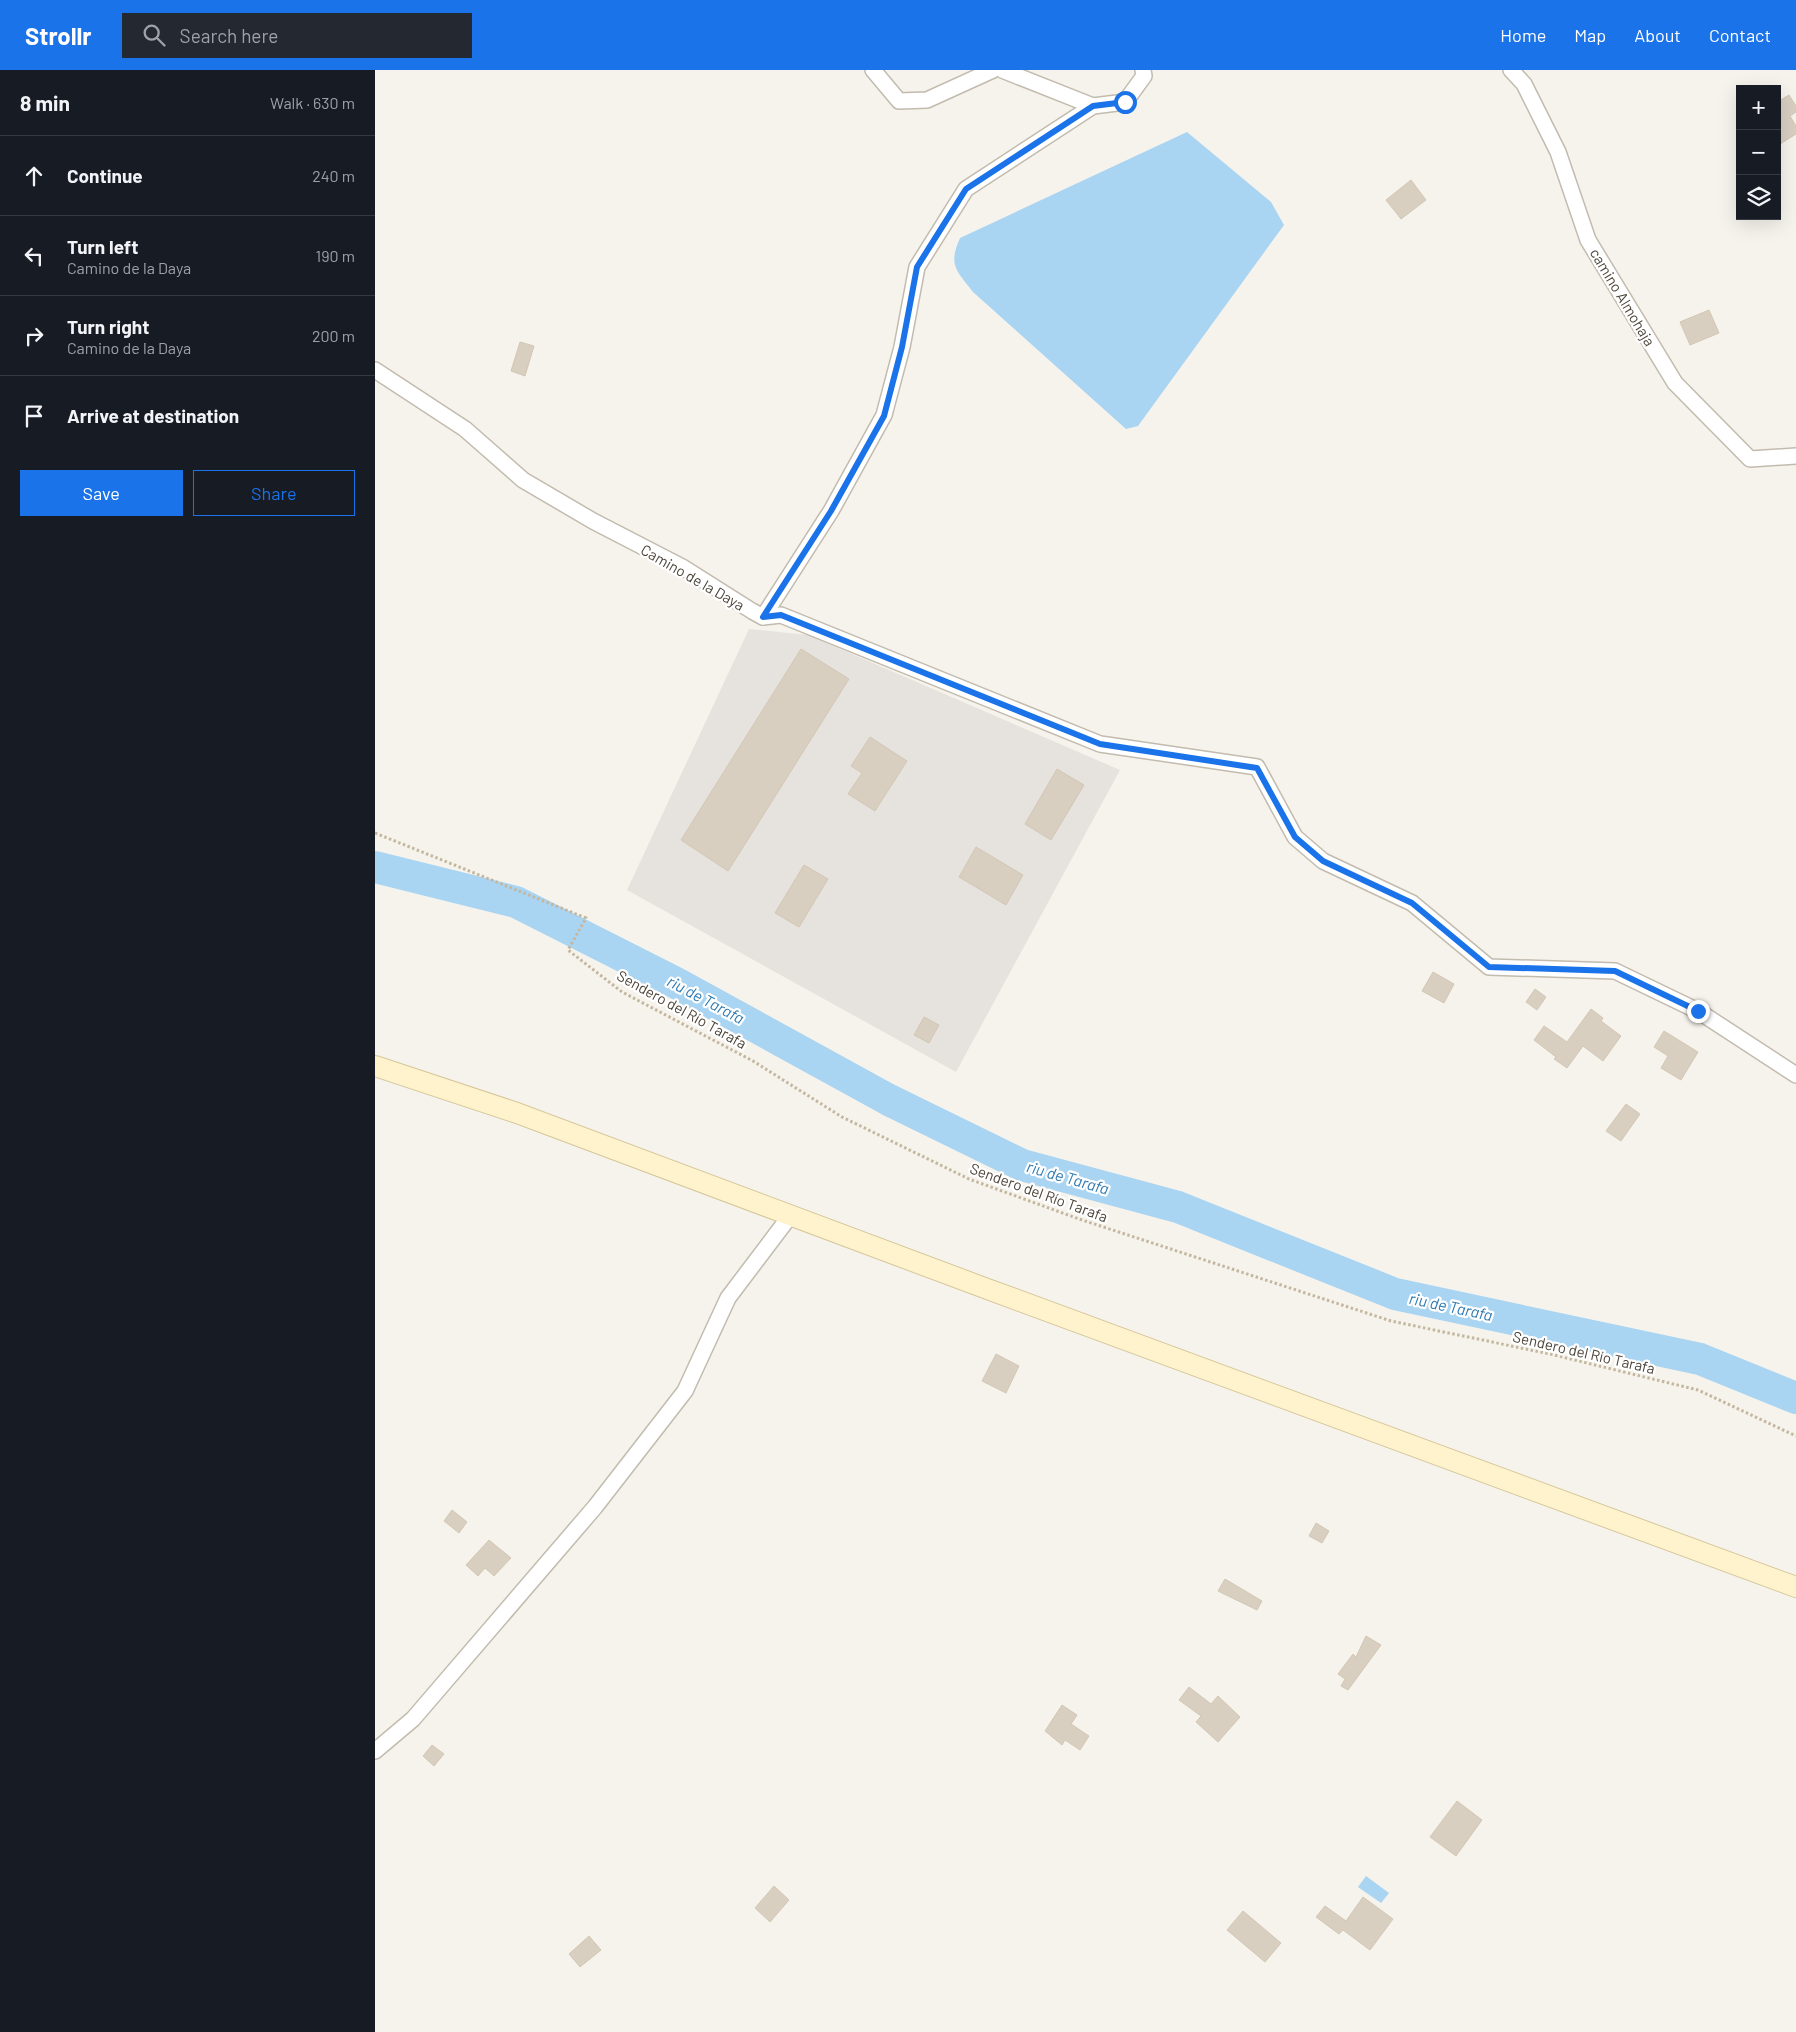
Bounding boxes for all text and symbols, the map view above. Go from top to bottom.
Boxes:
search box [122,13,472,58]
text: Strollr [25,21,92,50]
icon: search [140,21,168,49]
text: Search here [180,24,278,47]
text: Home [1500,24,1546,46]
text: Map [1574,24,1606,46]
text: About [1634,24,1681,46]
text: Contact [1709,24,1771,46]
map controls [1736,85,1781,220]
button: + [1736,85,1781,130]
text: 8 min [20,90,70,115]
route start [1114,91,1137,114]
text: Walk · 630 m [270,93,355,112]
button: − [1736,130,1781,175]
icon: ahead [20,162,48,190]
text: Continue [67,164,143,187]
text: 240 m [312,166,355,185]
button: layers [1736,175,1781,220]
text: Turn left [67,235,138,258]
icon: left [20,242,48,270]
street label: camino Almohaja [1587,245,1659,349]
text: 190 m [316,246,355,265]
text: Camino de la Daya [67,258,191,277]
text: Turn right [67,315,149,338]
icon: right [20,322,48,350]
text: 200 m [312,326,355,345]
text: Camino de la Daya [67,338,191,357]
icon: arrive [20,402,48,430]
text: Arrive at destination [67,404,239,427]
button: Save [20,470,183,516]
button: Share [193,470,355,516]
street label: Camino de la Daya [638,540,748,614]
street label: Sendero del Río Tarafa [614,966,750,1052]
water label: riu de Tarafa [664,971,748,1027]
route end [1687,1000,1710,1023]
water label: riu de Tarafa [1025,1156,1111,1198]
street label: Sendero del Río Tarafa [968,1159,1110,1225]
water label: riu de Tarafa [1408,1288,1494,1324]
street label: Sendero del Río Tarafa [1511,1327,1657,1377]

